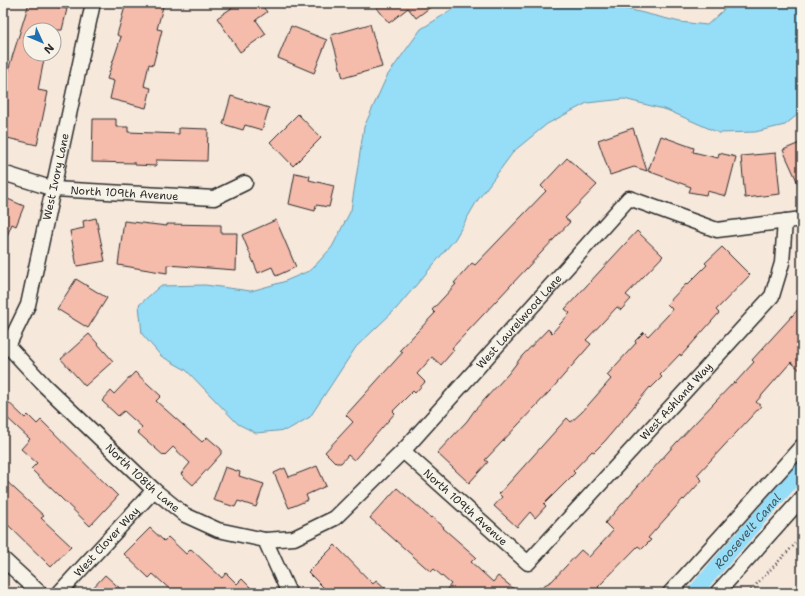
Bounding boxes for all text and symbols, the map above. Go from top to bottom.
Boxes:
north arrow [22,22,62,62]
text: N [40,40,57,57]
street label: West Ivory Lane [39,132,73,222]
street label: North 109th Avenue [70,183,179,204]
street label: West Laurelwood Lane [473,271,565,372]
street label: West Ashland Way [637,359,716,444]
street label: North 108th Lane [102,441,183,516]
street label: North 109th Avenue [420,466,511,549]
water label: Roosevelt Canal [711,490,785,572]
street label: West Clover Way [71,504,143,580]

